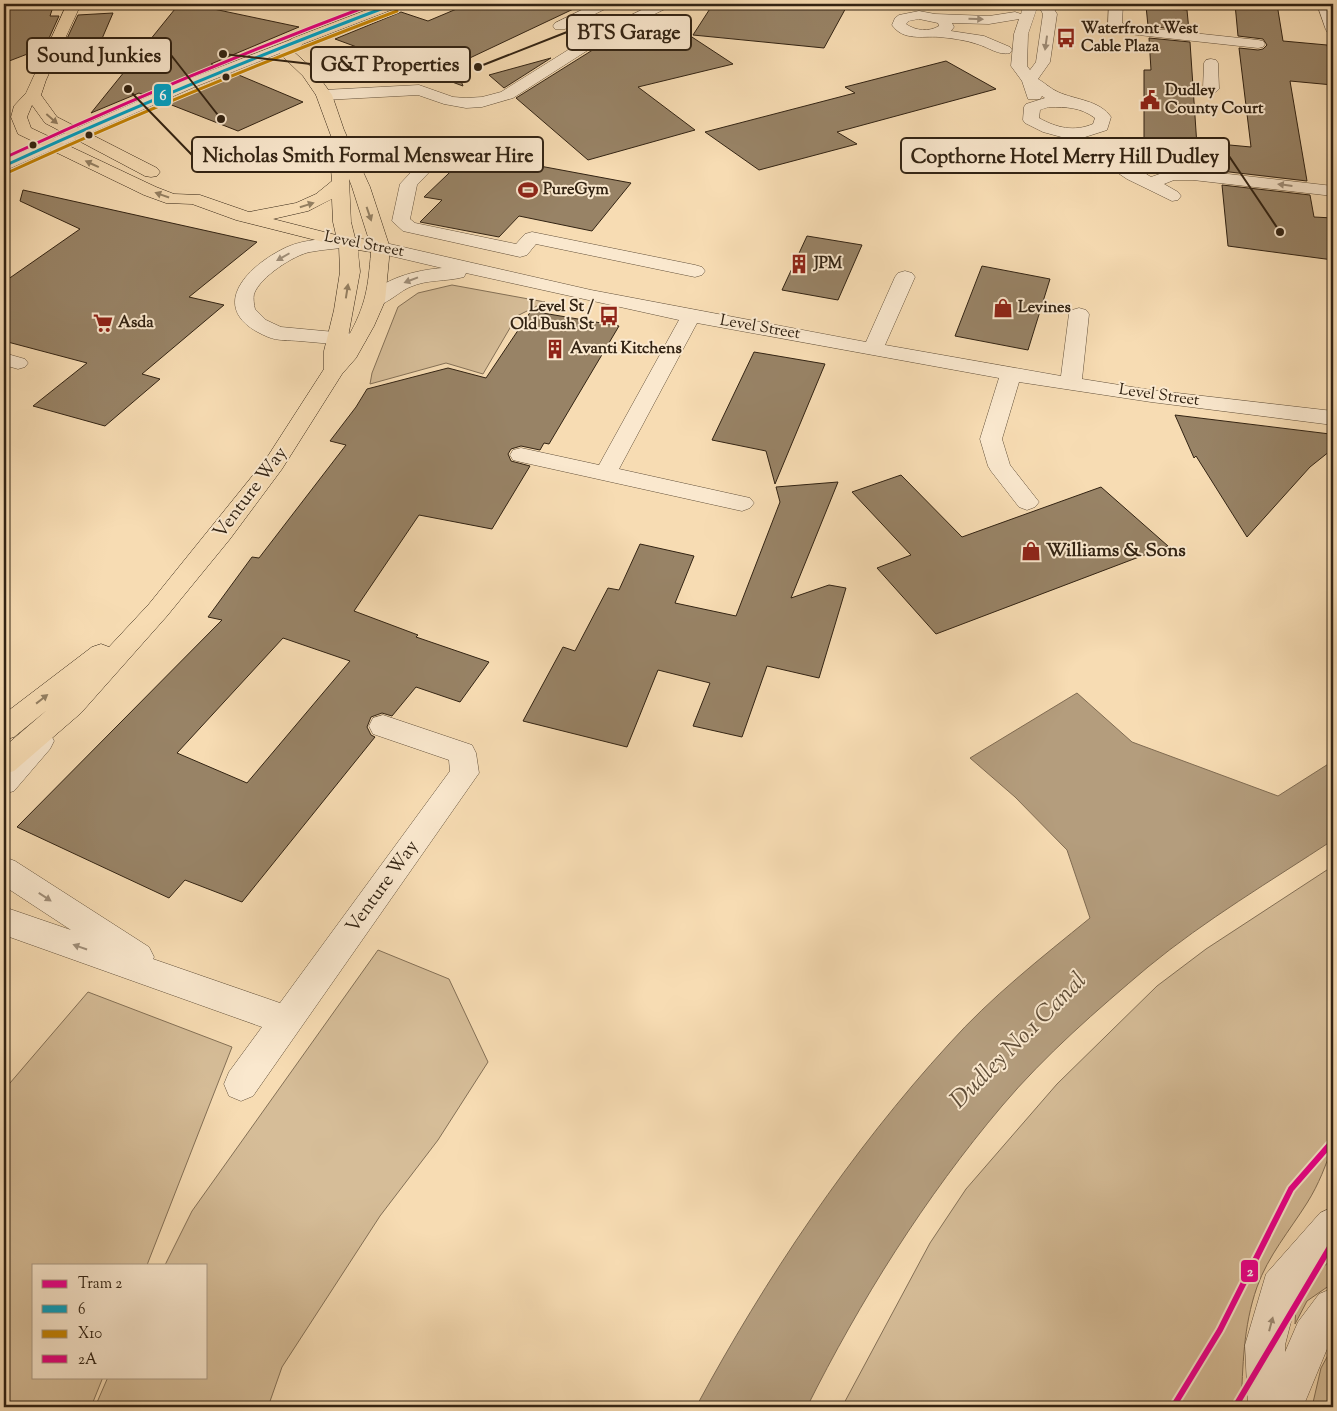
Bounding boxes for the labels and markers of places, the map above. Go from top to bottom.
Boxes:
callout: BTS Garage [567,15,691,50]
place label: Waterfront West Cable Plaza [1081,18,1198,59]
bus stop icon: Waterfront West Cable Plaza [1055,27,1077,49]
callout: Sound Junkies [27,38,171,73]
callout: G&T Properties [311,47,470,82]
unlabelled marker [221,72,231,82]
place label: Dudley County Court [1165,80,1264,121]
public building icon: Dudley County Court [1139,89,1161,111]
unlabelled marker [84,130,94,140]
callout: Nicholas Smith Formal Menswear Hire [192,137,543,172]
callout: Copthorne Hotel Merry Hill Dudley [901,138,1229,173]
unlabelled marker [28,140,38,150]
sports icon: PureGym [517,179,539,201]
place label: PureGym [543,179,610,202]
building icon: JPM [788,253,810,275]
place label: JPM [812,253,842,276]
place label: Level St / Old Bush St [510,296,595,337]
shop icon: Levines [992,297,1014,319]
place label: Levines [1018,297,1071,320]
bus stop icon: Level St / Old Bush St [598,305,620,327]
supermarket icon: Asda [92,312,114,334]
place label: Asda [118,312,154,335]
building icon: Avanti Kitchens [544,338,566,360]
place label: Avanti Kitchens [570,338,682,361]
place label: Williams & Sons [1046,538,1186,565]
shop icon: Williams & Sons [1020,540,1042,562]

